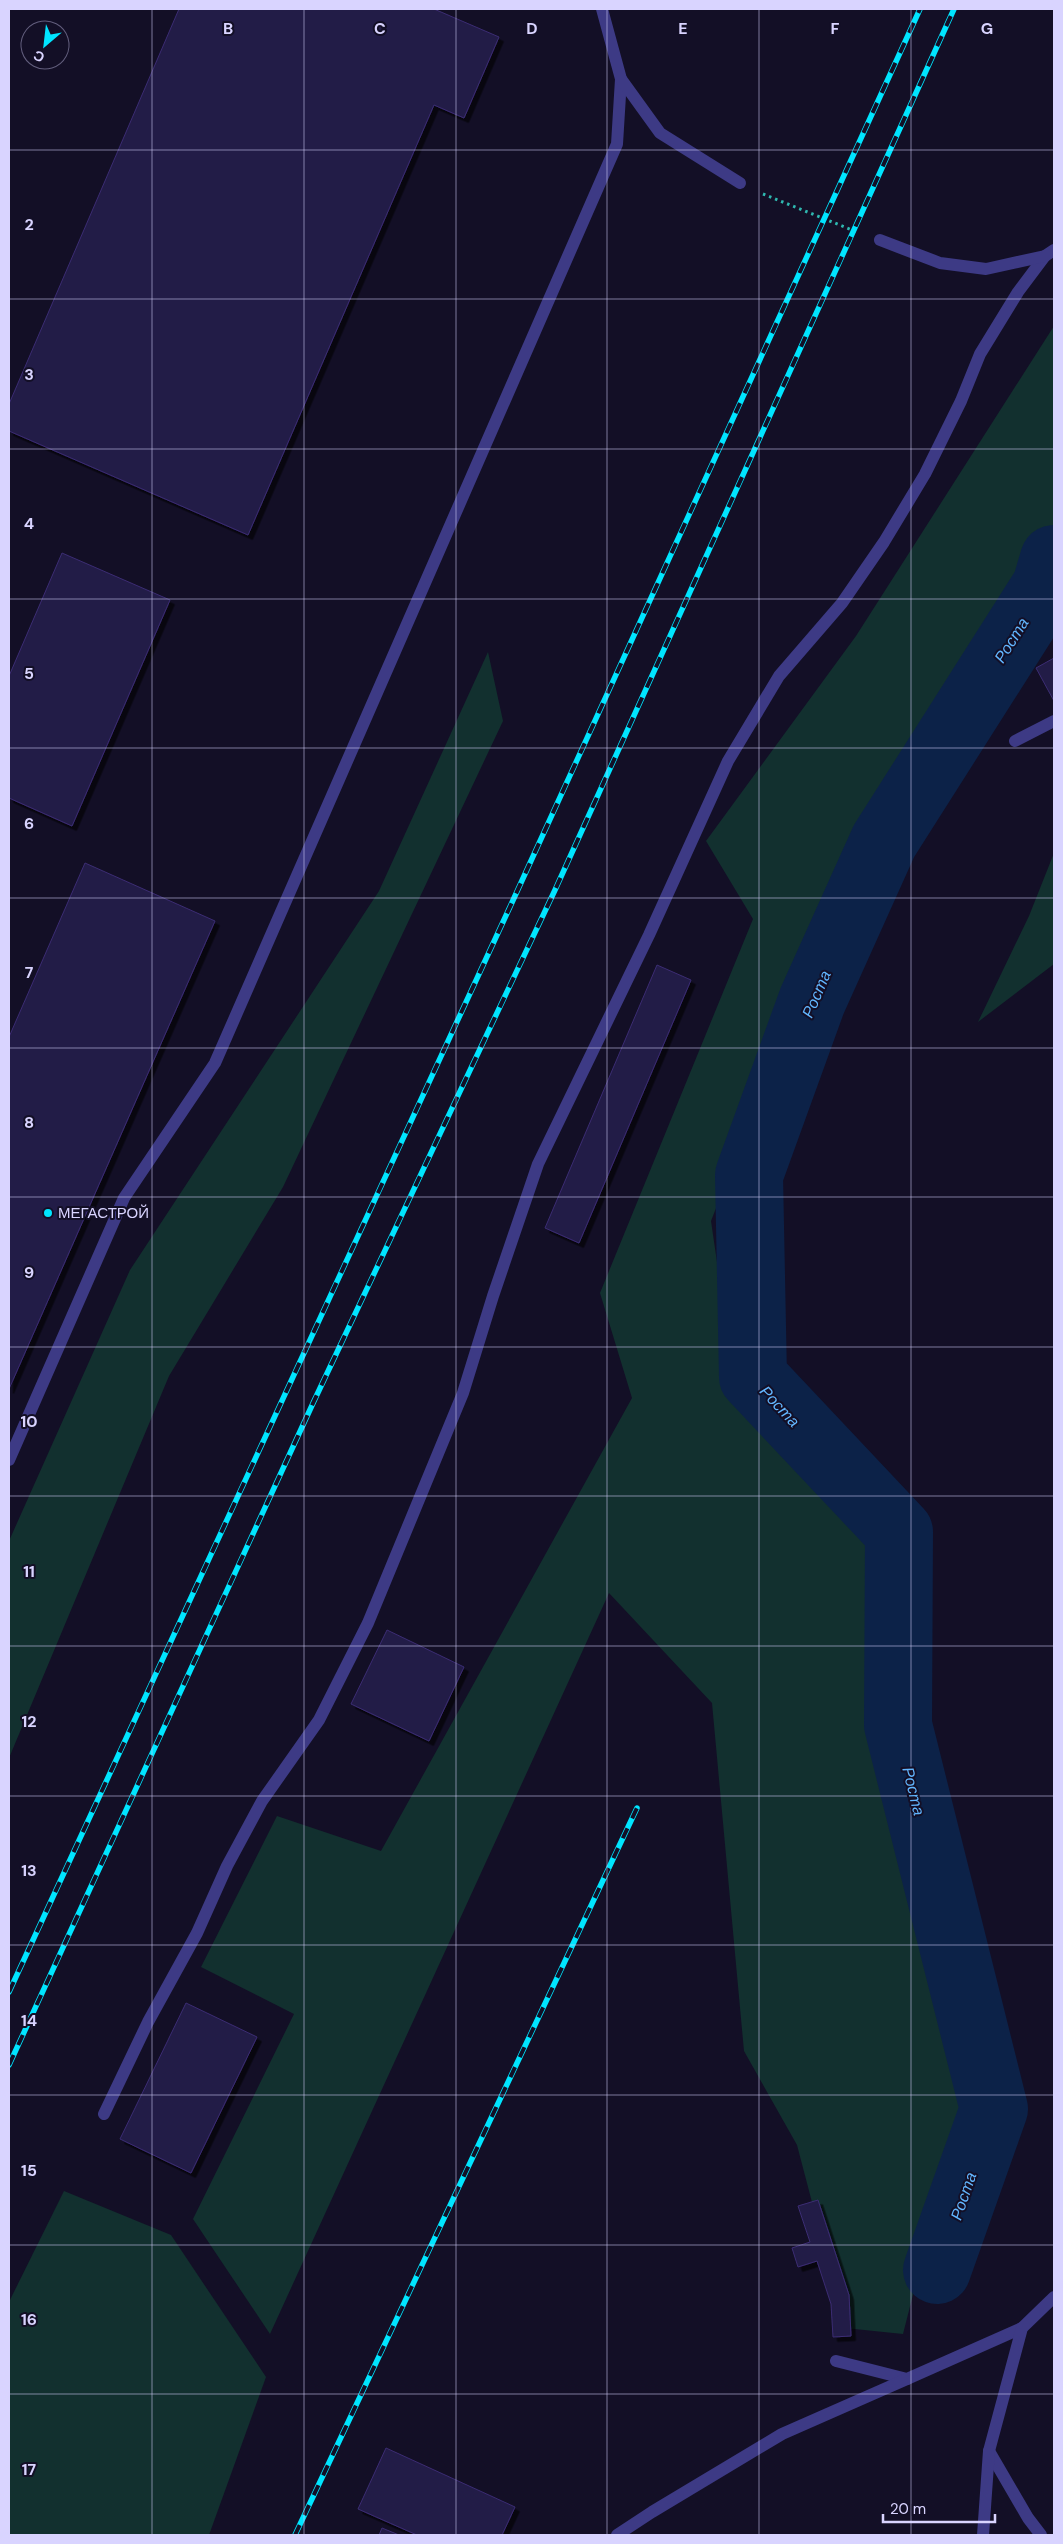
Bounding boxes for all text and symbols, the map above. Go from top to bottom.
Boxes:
text: B [223,18,233,39]
text: C [374,18,386,39]
text: D [526,18,538,39]
text: E [678,18,688,39]
text: F [831,18,840,39]
text: G [981,18,993,39]
north arrow [20,20,70,70]
text: С [30,46,48,67]
text: 2 [24,214,34,235]
text: 3 [24,364,34,385]
text: 4 [24,513,34,534]
water label: Роста [989,614,1033,667]
text: 5 [24,663,34,684]
text: 6 [24,813,34,834]
text: 7 [25,962,34,983]
water label: Роста [797,967,836,1021]
text: 8 [24,1112,34,1133]
place label: МЕГАСТРОЙ [58,1203,149,1223]
marker: МЕГАСТРОЙ [42,1207,54,1219]
text: 9 [24,1262,34,1283]
water label: Роста [755,1381,804,1432]
text: 10 [20,1411,38,1432]
text: 11 [23,1561,35,1582]
text: 12 [21,1711,37,1732]
water label: Роста [897,1765,930,1818]
text: 13 [21,1860,37,1881]
text: 14 [21,2010,37,2031]
text: 15 [21,2160,37,2181]
water label: Роста [945,2169,981,2223]
text: 16 [21,2309,37,2330]
text: 17 [22,2459,37,2480]
scale bar [883,2492,996,2524]
text: 20 m [890,2499,926,2519]

